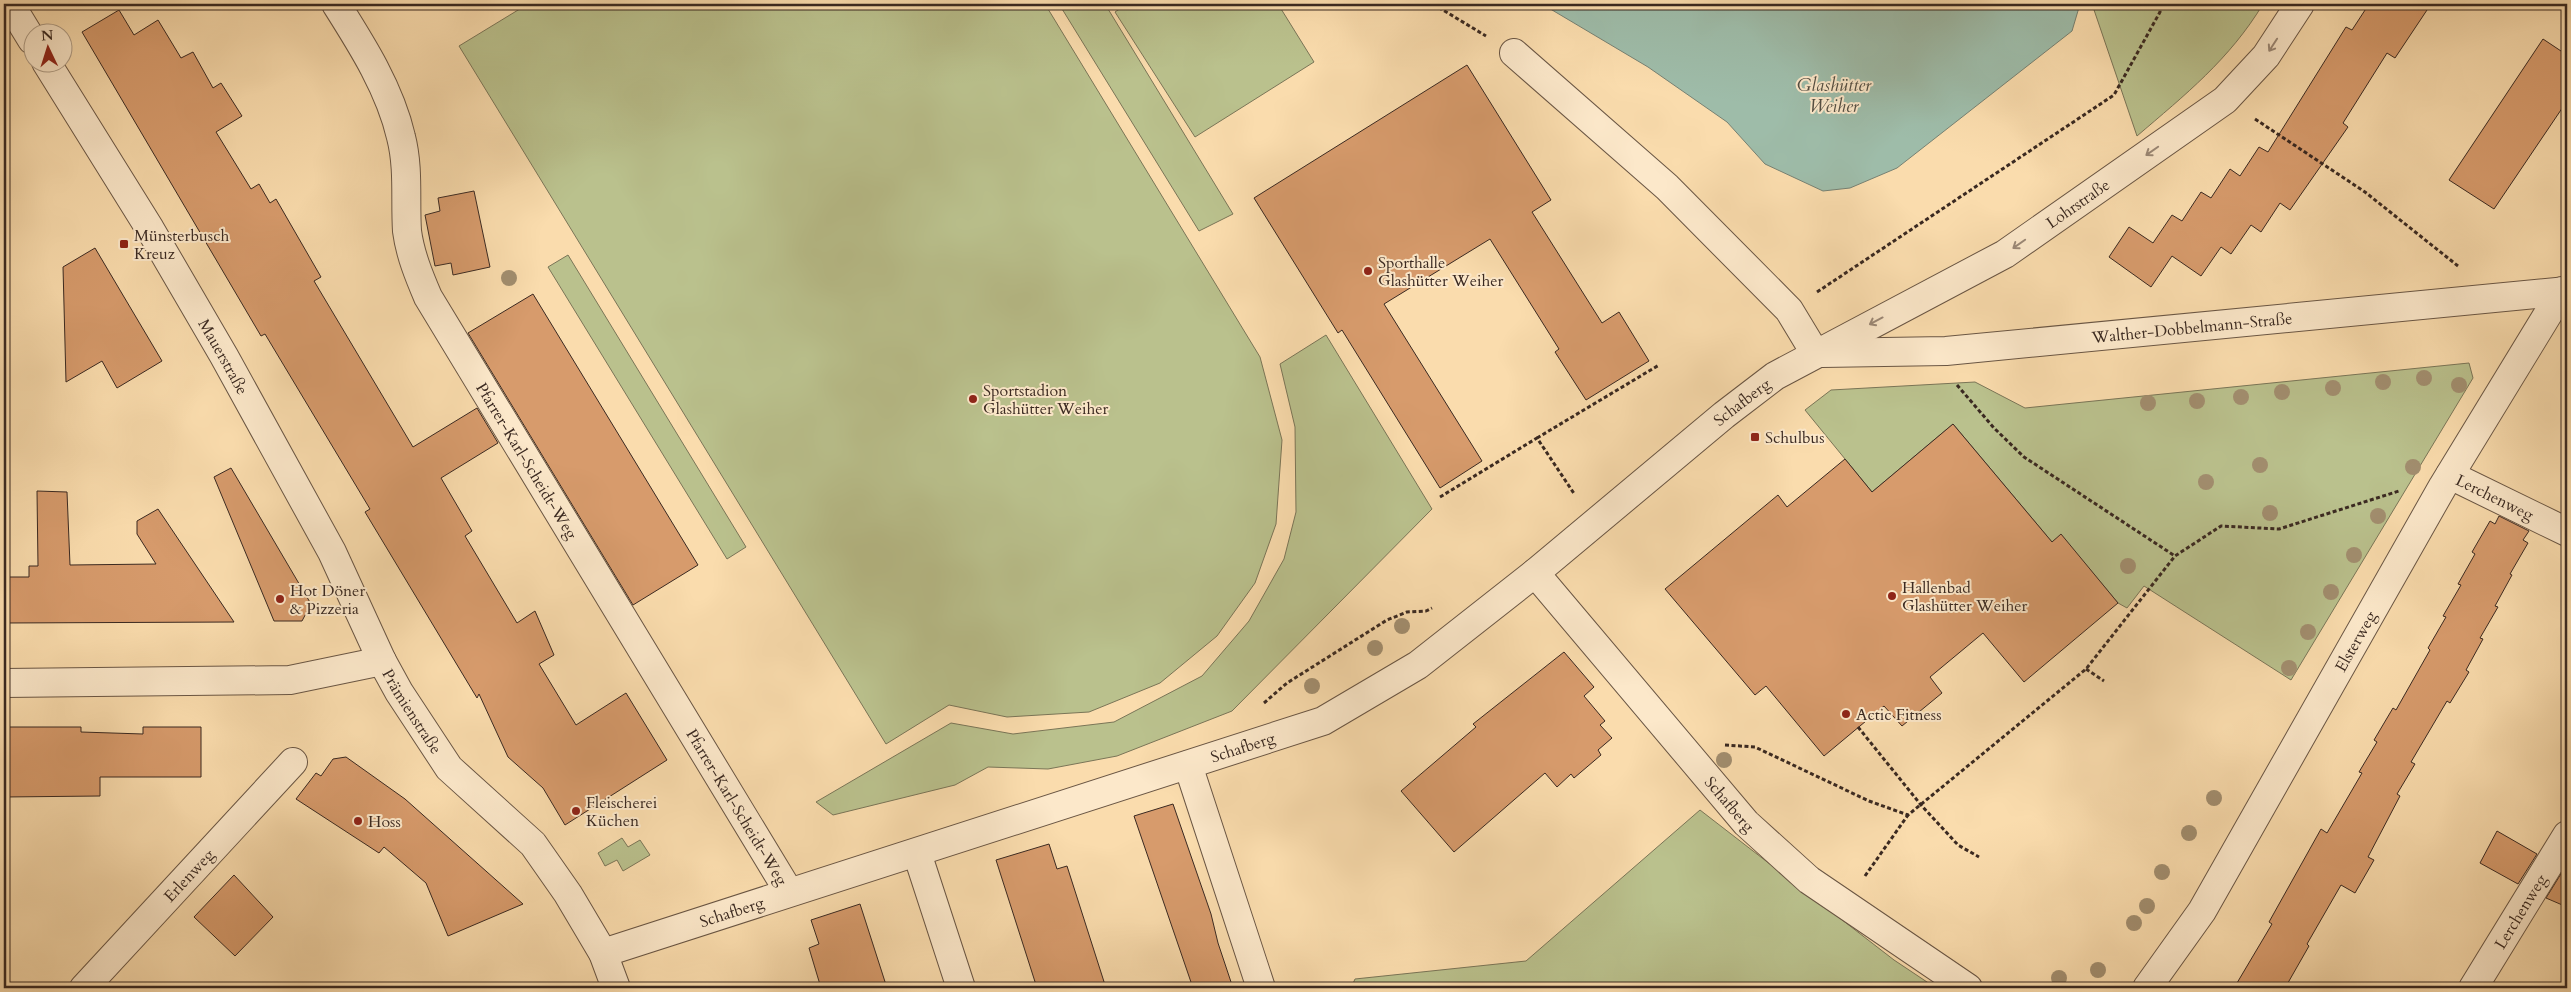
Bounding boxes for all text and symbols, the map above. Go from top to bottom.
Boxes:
north arrow [22,22,72,72]
text: N [40,26,54,45]
one-way arrow [2268,37,2278,51]
water label: Glashütter Weiher [1797,73,1872,119]
one-way arrow [2145,146,2159,156]
street label: Lohrstraße [2042,174,2114,234]
place label: Münsterbusch Kreuz [134,225,229,265]
marker: Münsterbusch Kreuz [118,238,130,250]
one-way arrow [2012,239,2026,249]
place label: Sporthalle Glashütter Weiher [1378,252,1504,292]
marker: Sporthalle Glashütter Weiher [1362,265,1374,277]
street label: Walther-Dobbelmann-Straße [2090,308,2293,349]
street label: Mauerstraße [193,315,253,399]
one-way arrow [1869,316,1884,326]
street label: Schafberg [1709,373,1775,431]
street label: Pfarrer-Karl-Scheidt-Weg [470,379,582,544]
place label: Sportstadion Glashütter Weiher [983,380,1109,420]
marker: Sportstadion Glashütter Weiher [967,393,979,405]
place label: Schulbus [1765,427,1825,449]
marker: Schulbus [1749,431,1761,443]
street label: Lerchenweg [2452,469,2537,526]
place label: Hallenbad Glashütter Weiher [1902,577,2028,617]
place label: Hot Döner & Pizzeria [290,580,365,620]
marker: Hallenbad Glashütter Weiher [1886,590,1898,602]
marker: Hot Döner & Pizzeria [274,593,286,605]
street label: Elsterweg [2330,607,2382,676]
street label: Prämienstraße [376,665,447,758]
place label: Actic Fitness [1856,704,1942,726]
marker: Actic Fitness [1840,708,1852,720]
street label: Pfarrer-Karl-Scheidt-Weg [681,725,792,890]
street label: Schafberg [1208,727,1278,769]
street label: Schafberg [1699,772,1759,837]
place label: Fleischerei Küchen [586,792,658,832]
marker: Fleischerei Küchen [570,805,582,817]
place label: Hoss [368,811,401,833]
marker: Hoss [352,815,364,827]
street label: Erlenweg [159,844,220,907]
street label: Lerchenweg [2490,870,2552,954]
street label: Schafberg [697,892,767,933]

